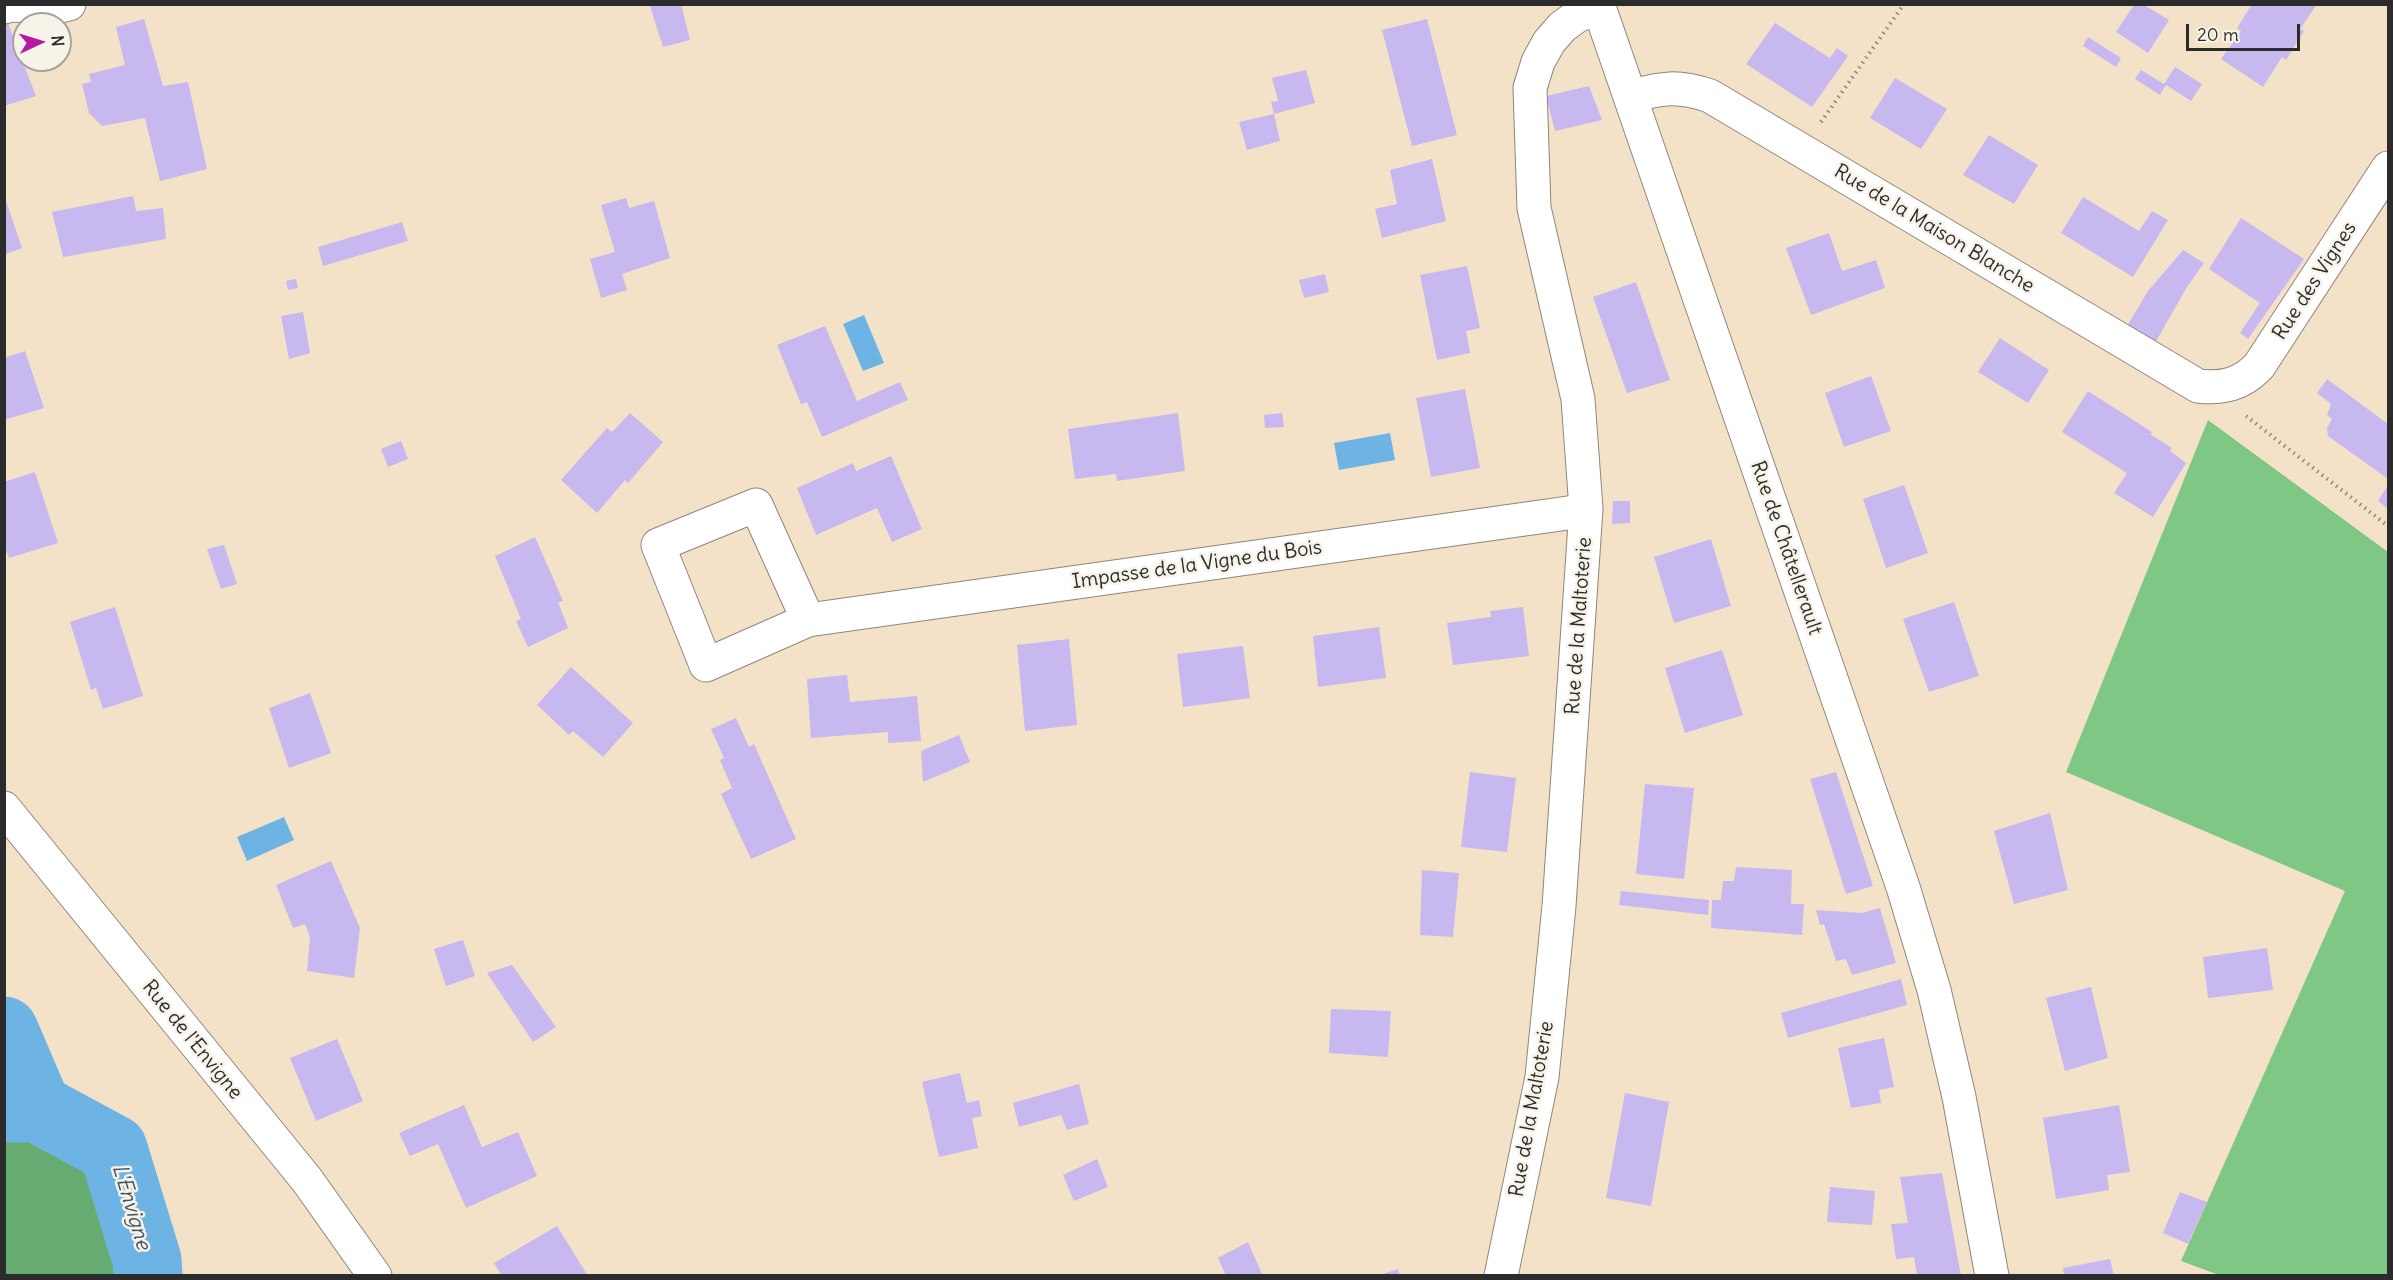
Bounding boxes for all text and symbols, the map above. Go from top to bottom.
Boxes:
north arrow [12,12,72,72]
scale bar [2189,12,2303,50]
text: 20 m [2197,23,2239,46]
text: N [48,35,68,47]
street label: Rue de la Maison Blanche [1830,160,2038,298]
street label: Rue des Vignes [2268,218,2362,344]
street label: Rue de Châtellerault [1745,458,1827,638]
street label: Impasse de la Vigne du Bois [1071,536,1323,594]
street label: Rue de la Maltoterie [1561,536,1597,716]
street label: Rue de l'Envigne [137,976,247,1104]
street label: Rue de la Maltoterie [1505,1019,1559,1199]
water label: L'Envigne [106,1161,156,1253]

